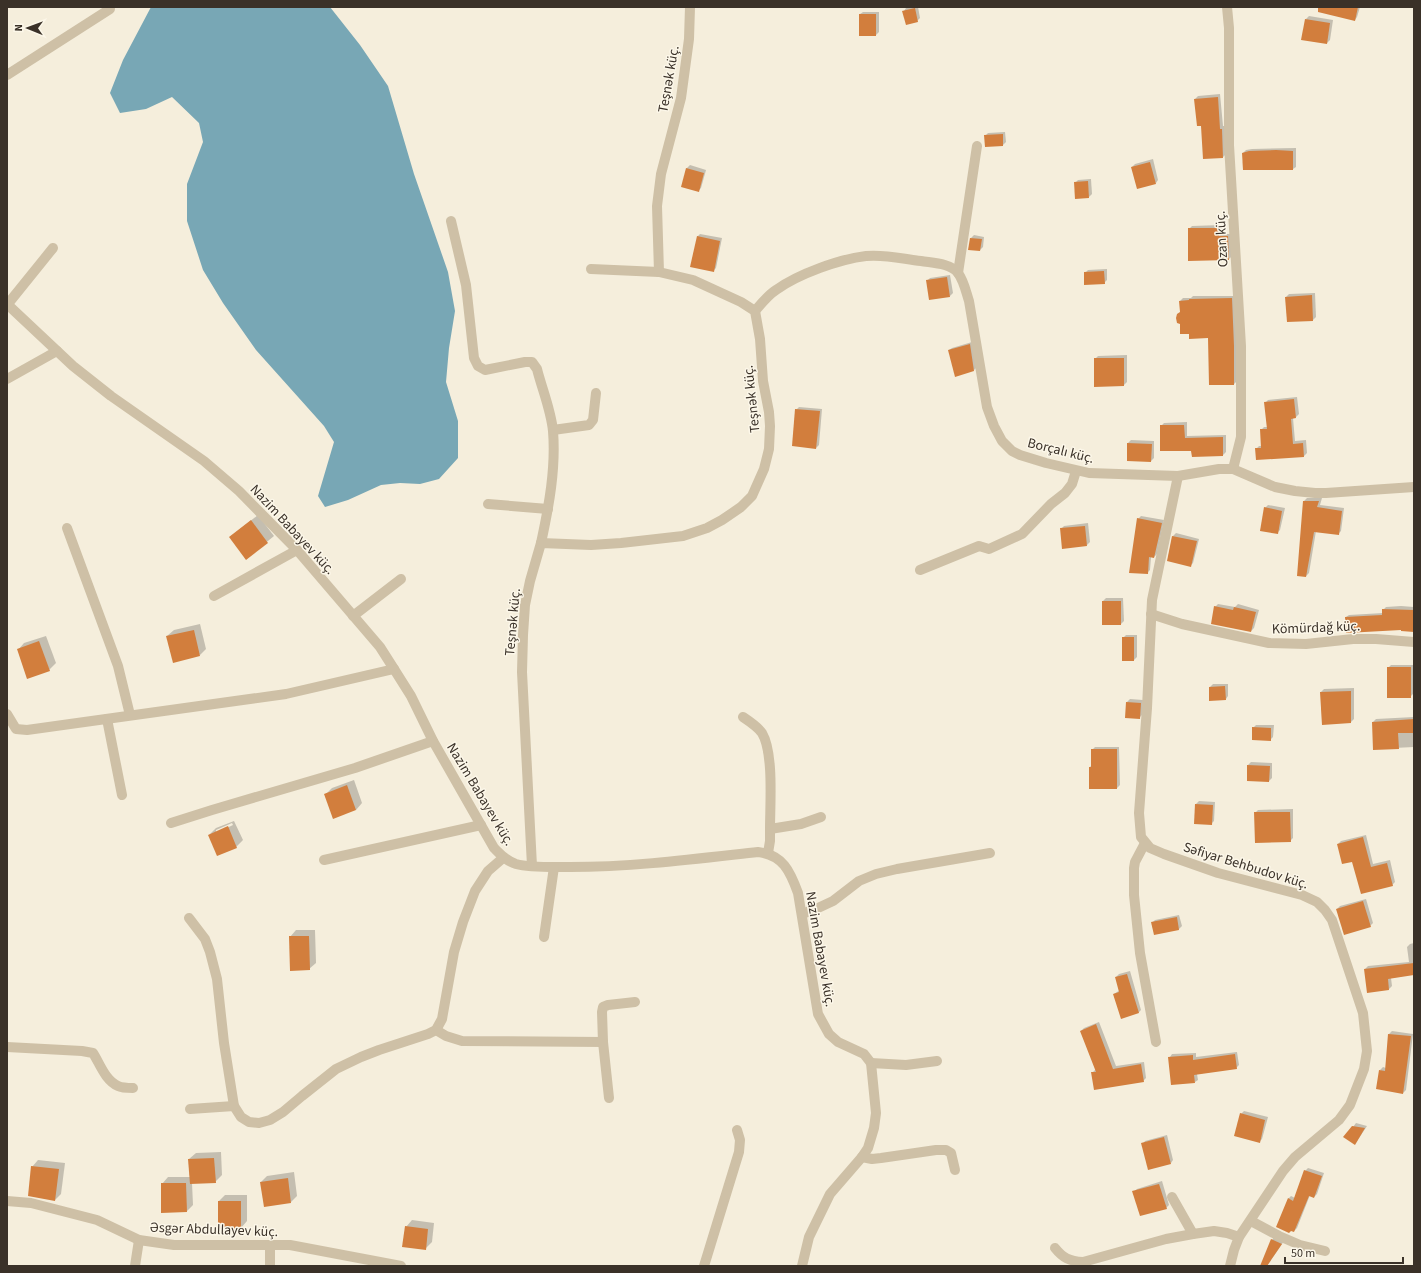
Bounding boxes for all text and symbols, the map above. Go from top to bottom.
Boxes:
north arrow [8,8,48,48]
text: N [11,24,26,32]
street label: Teşnək küç. [653,44,685,114]
street label: Ozan küç. [1211,210,1233,268]
street label: Teşnək küç. [738,364,765,434]
street label: Borçalı küç. [1025,433,1096,469]
street label: Nazim Babayev küç. [245,480,339,579]
street label: Teşnək küç. [500,587,526,657]
street label: Kömürdağ küç. [1271,616,1361,640]
street label: Nazim Babayev küç. [441,739,519,850]
street label: Səfiyar Behbudov küç. [1181,837,1311,895]
street label: Nazim Babayev küç. [800,890,840,1008]
street label: Əsgər Abdullayev küç. [149,1218,279,1242]
scale bar [1285,1239,1403,1265]
text: 50 m [1291,1245,1315,1262]

